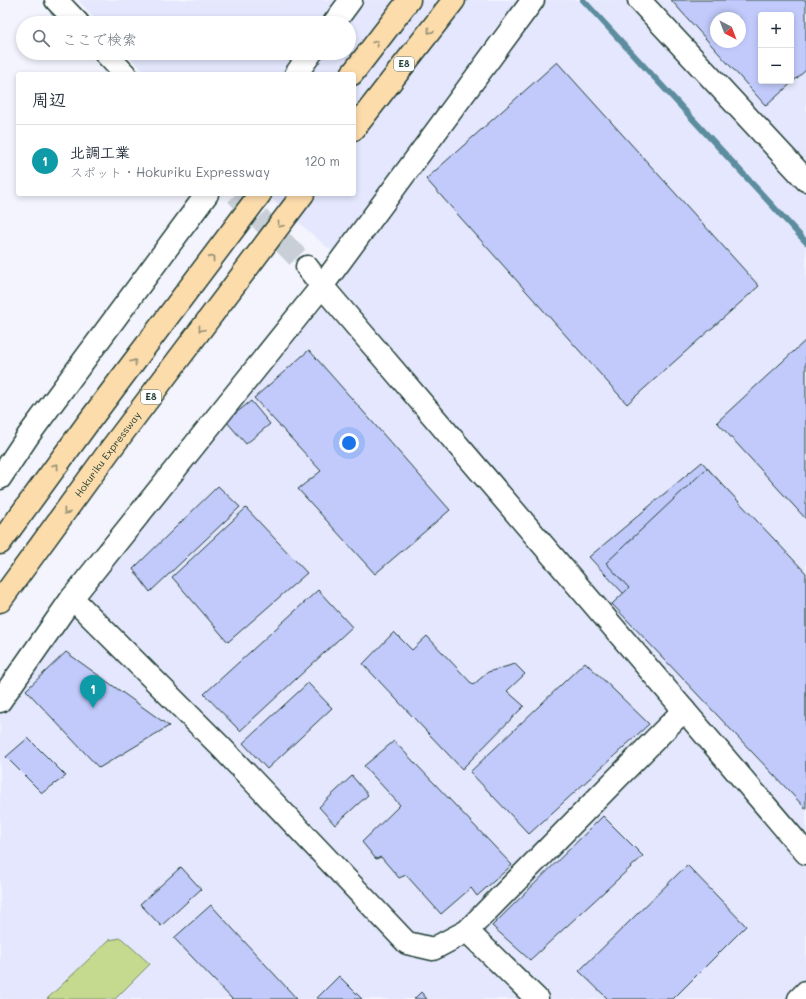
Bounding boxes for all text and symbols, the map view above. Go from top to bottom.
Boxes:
north arrow [710,12,746,48]
map controls [758,12,794,84]
button: + [758,12,794,48]
search box [16,16,356,60]
one-way arrow [428,26,435,33]
icon: search [30,27,52,49]
text: ここで検索 [62,29,137,49]
one-way arrow [371,41,378,48]
button: − [758,48,794,84]
road number: E8 [394,57,414,71]
text: 周辺 [32,88,66,110]
text: 北調工業 [70,142,130,162]
text: 1 [42,152,48,169]
text: 120 m [304,152,340,169]
text: スポット · Hokuriku Expressway [70,163,270,180]
one-way arrow [277,220,284,227]
one-way arrow [207,255,214,262]
one-way arrow [199,324,206,331]
one-way arrow [129,359,136,366]
road number: E8 [141,390,161,404]
street label: Hokuriku Expressway [71,408,144,500]
your location [339,433,359,453]
one-way arrow [51,463,59,470]
one-way arrow [63,507,70,514]
pin: 1 [80,675,106,708]

